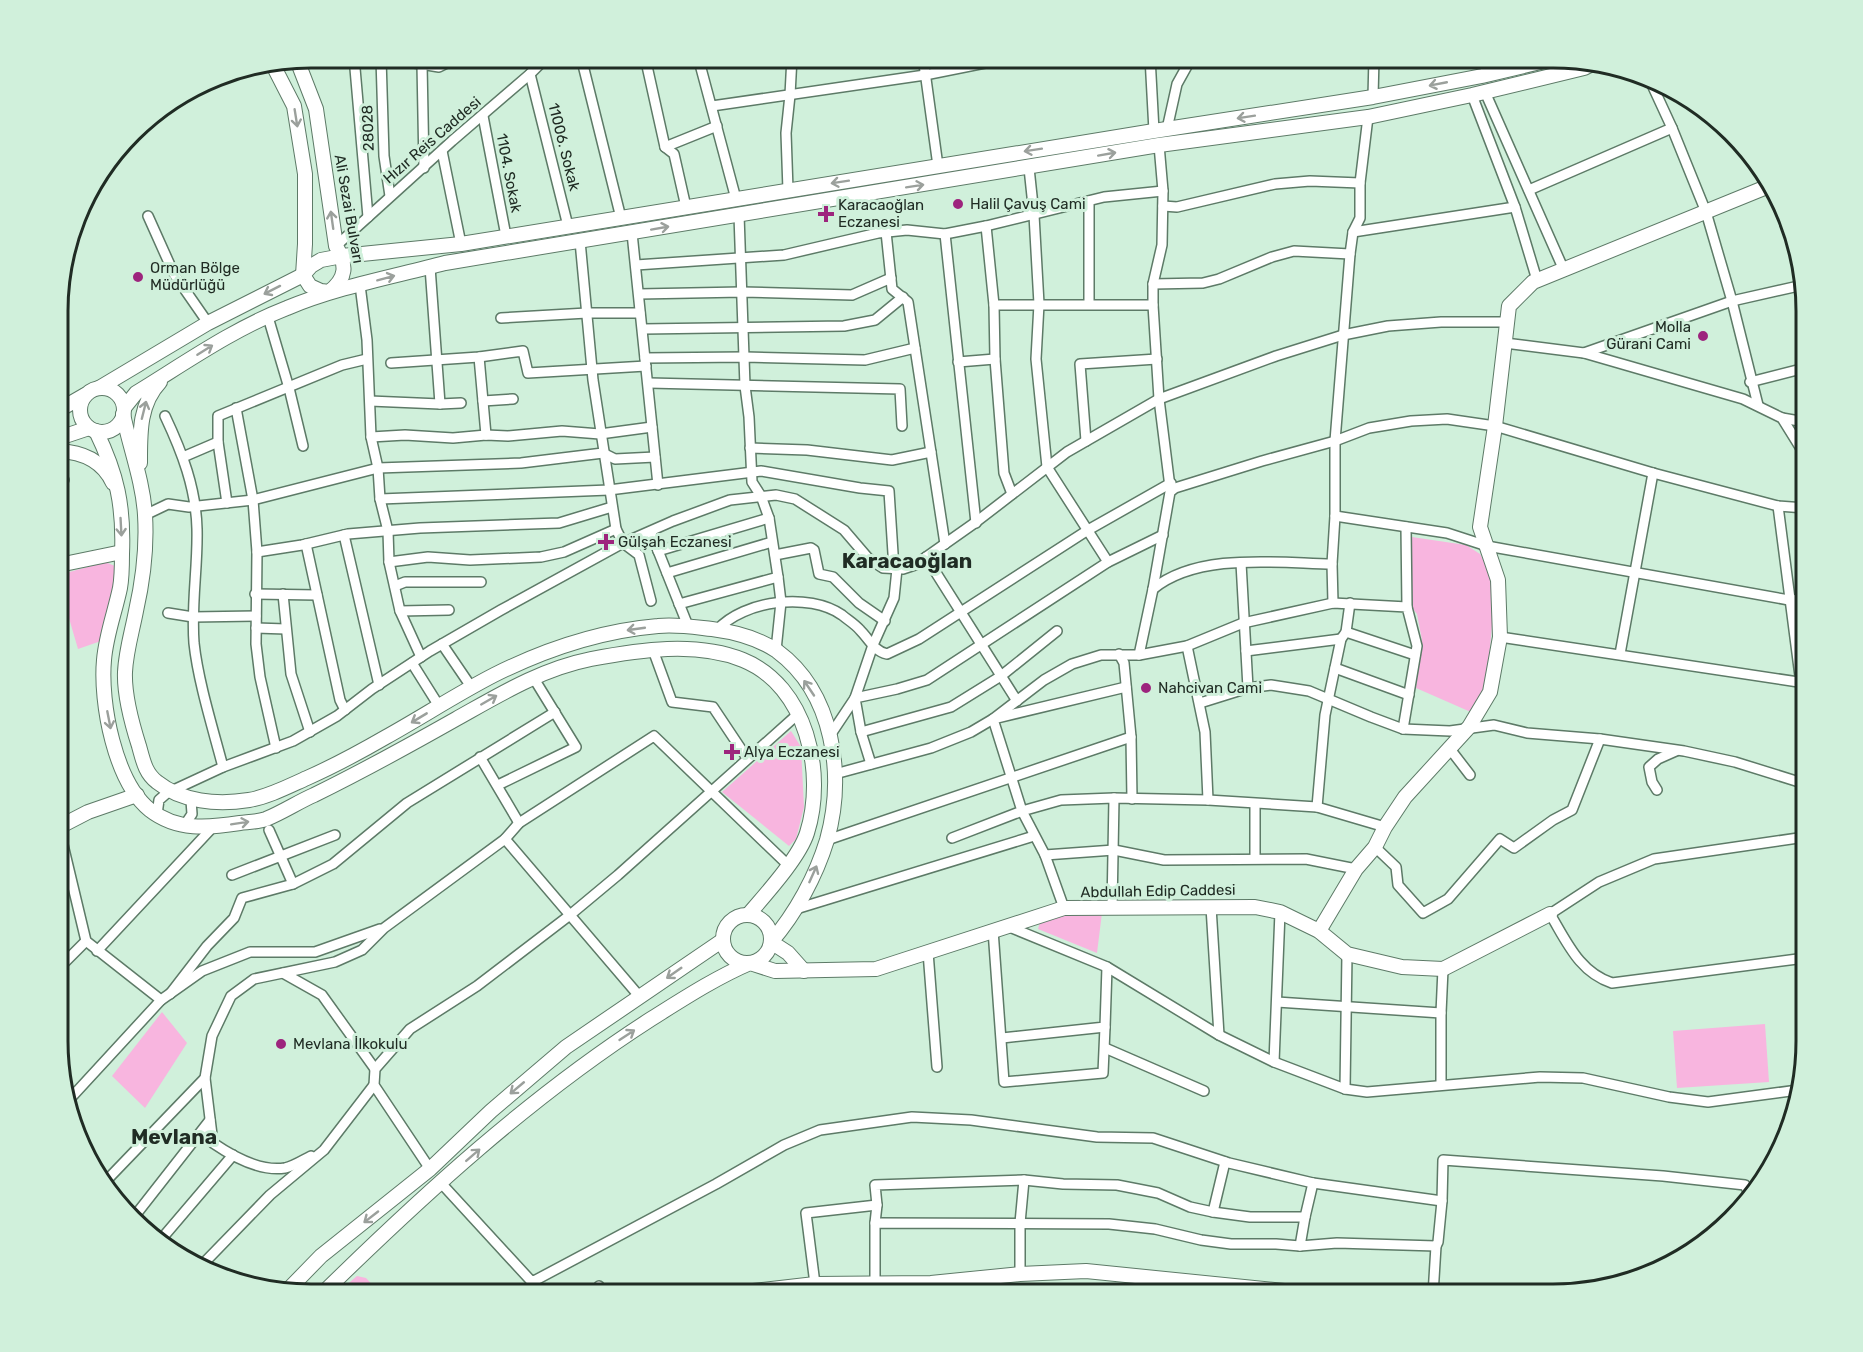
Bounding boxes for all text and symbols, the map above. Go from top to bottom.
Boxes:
one-way arrow [1429,79,1449,90]
street label: Hızır Reis Caddesi [379,93,485,187]
street label: 11006. Sokak [544,101,584,193]
street label: 28028 [358,105,378,151]
one-way arrow [291,107,302,127]
one-way arrow [1237,111,1256,122]
street label: 1104. Sokak [492,132,526,214]
one-way arrow [1023,145,1043,156]
one-way arrow [1097,148,1117,159]
street label: Ali Sezai Bulvarı [331,153,367,265]
one-way arrow [831,177,851,188]
one-way arrow [905,181,924,192]
place label: Halil Çavuş Cami [970,195,1086,213]
place label: Karacaoğlan Eczanesi [838,196,924,231]
marker: Halil Çavuş Cami [951,197,965,211]
marker: Karacaoğlan Eczanesi [819,207,833,221]
one-way arrow [327,210,338,230]
one-way arrow [650,222,670,233]
place label: Orman Bölge Müdürlüğü [150,259,240,294]
marker: Orman Bölge Müdürlüğü [131,270,145,284]
one-way arrow [376,272,395,284]
one-way arrow [263,285,281,297]
place label: Molla Gürani Cami [1606,318,1691,353]
marker: Molla Gürani Cami [1696,329,1710,343]
one-way arrow [196,344,213,356]
one-way arrow [139,401,151,420]
one-way arrow [116,517,127,537]
place label: Gülşah Eczanesi [618,533,732,551]
marker: Gülşah Eczanesi [599,535,613,549]
district label: Karacaoğlan [842,548,972,573]
one-way arrow [627,623,647,634]
place label: Nahcivan Cami [1158,679,1262,697]
one-way arrow [803,680,815,697]
marker: Nahcivan Cami [1139,681,1153,695]
one-way arrow [480,694,497,706]
one-way arrow [104,710,115,729]
one-way arrow [411,712,428,724]
place label: Alya Eczanesi [744,743,840,761]
marker: Alya Eczanesi [725,745,739,759]
one-way arrow [230,818,249,829]
one-way arrow [808,866,819,884]
street label: Abdullah Edip Caddesi [1080,881,1236,901]
one-way arrow [667,967,683,979]
one-way arrow [618,1029,635,1041]
place label: Mevlana İlkokulu [293,1035,407,1053]
marker: Mevlana İlkokulu [274,1037,288,1051]
one-way arrow [509,1082,525,1095]
district label: Mevlana [131,1124,217,1149]
one-way arrow [465,1148,480,1162]
one-way arrow [363,1210,379,1223]

